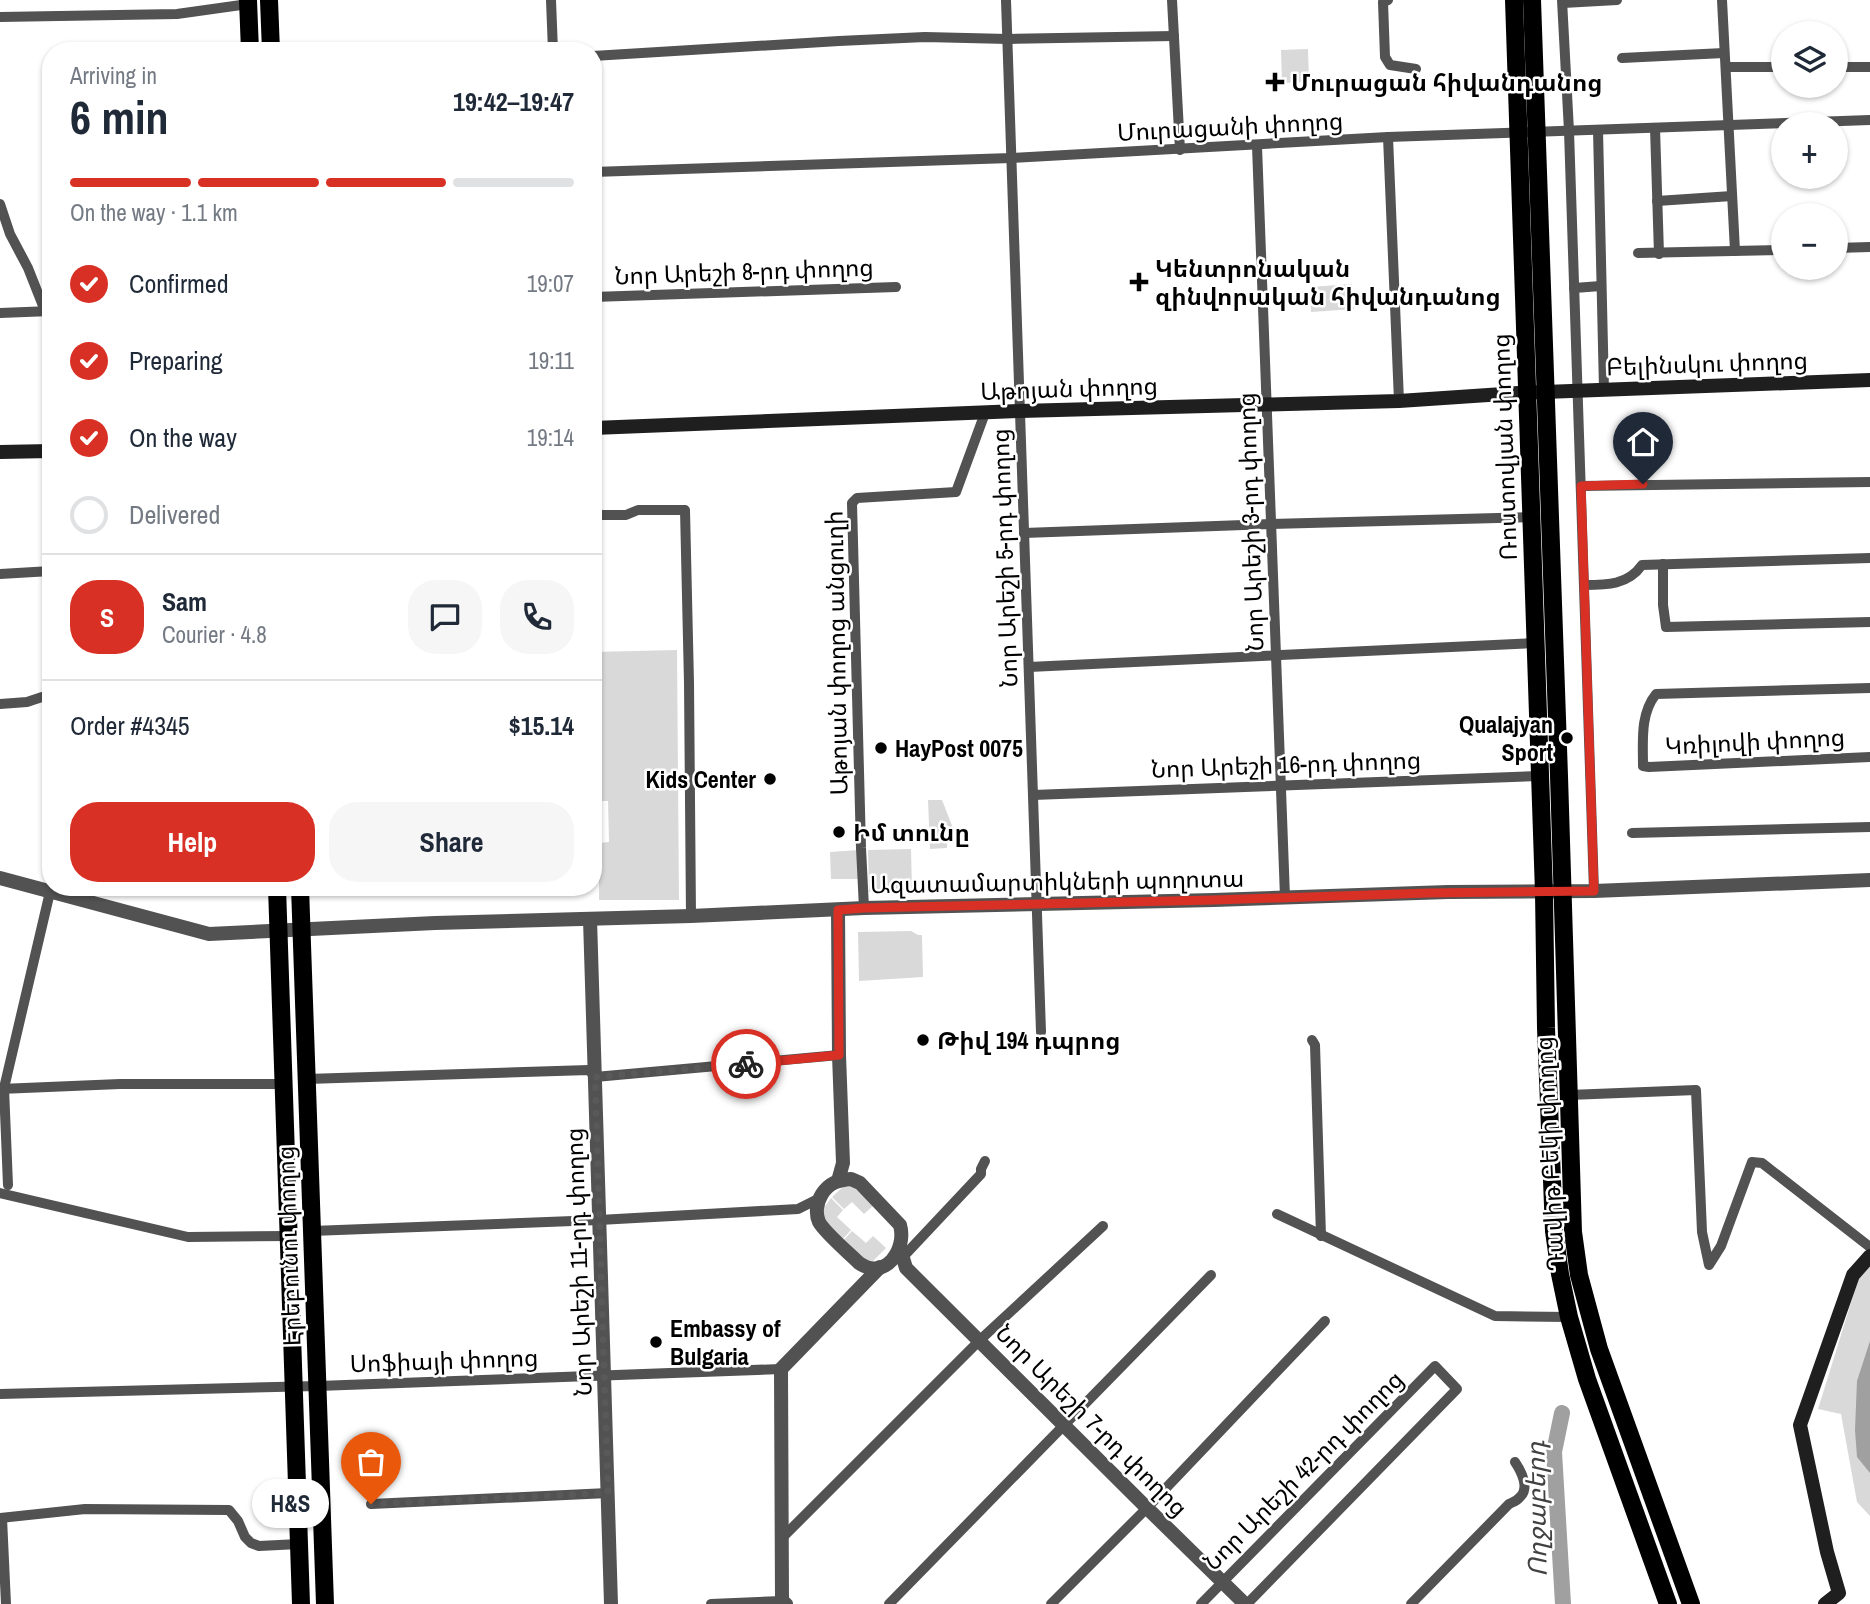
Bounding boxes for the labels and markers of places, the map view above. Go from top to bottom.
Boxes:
place label: Մուրացան հիվանդանոց [1291,66,1603,98]
marker: Մուրացան հիվանդանոց [1265,72,1285,92]
place label: Կենտրոնական զինվորական հիվանդանոց [1155,252,1501,312]
marker: Կենտրոնական զինվորական հիվանդանոց [1129,272,1149,292]
pin [1613,412,1673,484]
place label: Qualajyan Sport [1459,708,1553,768]
marker: Qualajyan Sport [1559,730,1575,746]
place label: HayPost 0075 [895,732,1023,764]
marker: HayPost 0075 [873,740,889,756]
place label: Kids Center [646,763,756,795]
marker: Kids Center [762,771,778,787]
place label: Իմ տունը [853,816,970,848]
marker: Իմ տունը [831,824,847,840]
place label: Թիվ 194 դպրոց [937,1024,1121,1056]
marker: Թիվ 194 դպրոց [915,1032,931,1048]
place label: Embassy of Bulgaria [670,1312,781,1372]
marker: Embassy of Bulgaria [648,1334,664,1350]
pin [341,1432,401,1504]
callout: H&S [252,1480,329,1528]

